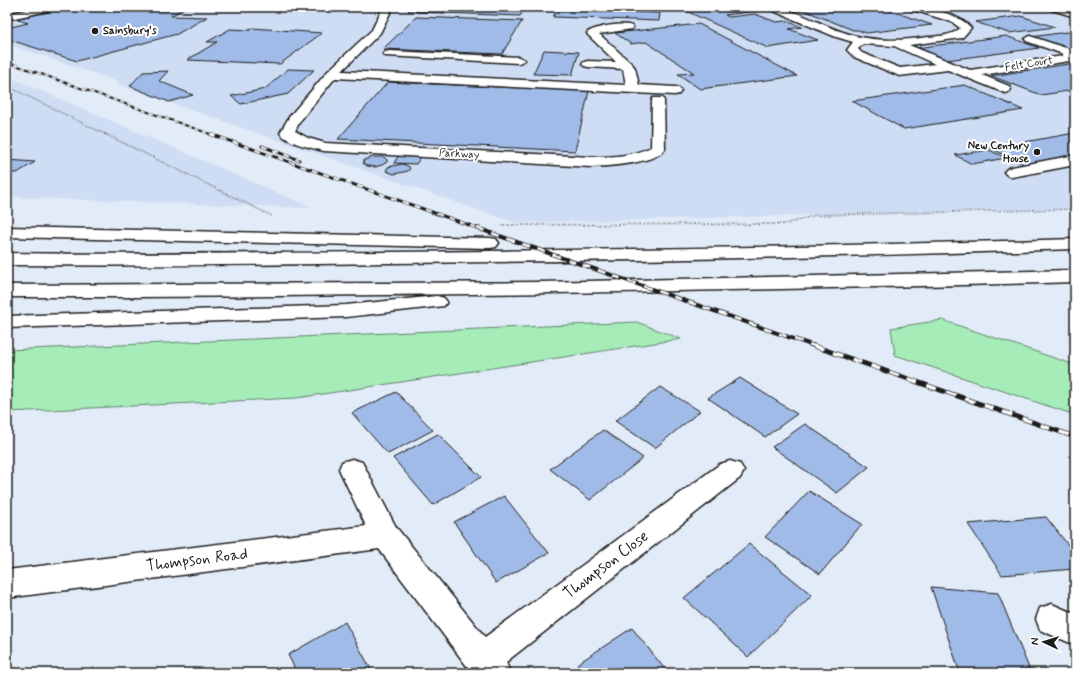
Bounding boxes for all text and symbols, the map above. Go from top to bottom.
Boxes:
place label: Sainsbury's [103,24,157,38]
marker: Sainsbury's [90,26,100,36]
street label: Felt Court [1004,53,1054,75]
place label: New Century House [968,139,1030,166]
street label: Parkway [438,146,480,162]
marker: New Century House [1032,147,1042,157]
street label: Thompson Close [559,526,653,604]
street label: Thompson Road [145,543,249,577]
north arrow [1024,622,1064,662]
text: N [1028,637,1042,646]

